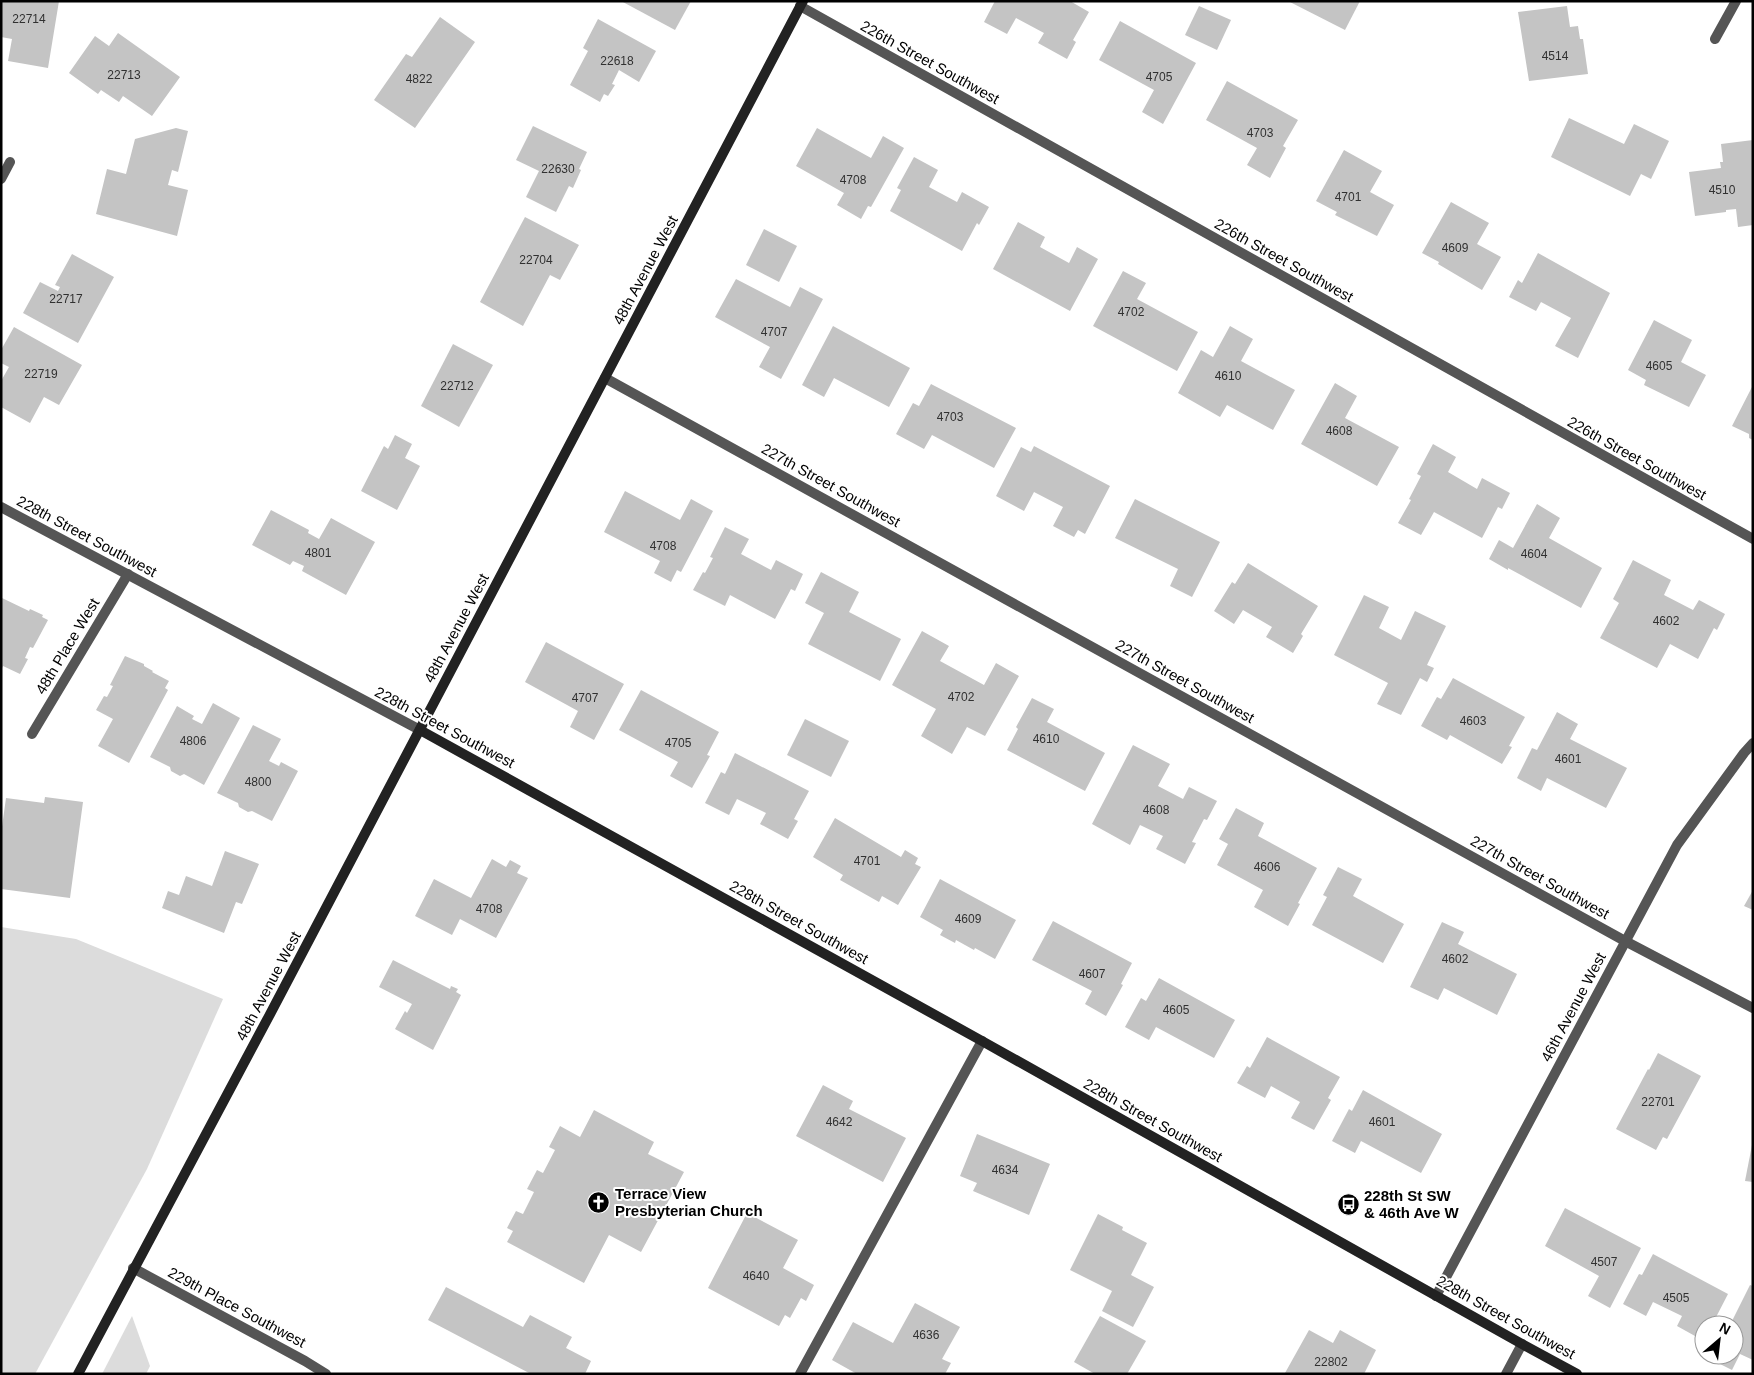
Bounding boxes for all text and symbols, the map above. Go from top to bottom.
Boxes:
house number: 22714 [12,12,46,26]
street label: 226th Street Southwest [858,17,1003,108]
house number: 4514 [1542,49,1569,63]
house number: 22618 [600,54,634,68]
house number: 22713 [107,68,141,82]
house number: 4705 [1146,70,1173,84]
house number: 4822 [406,72,433,86]
house number: 4703 [1247,126,1274,140]
house number: 22630 [541,162,575,176]
house number: 4708 [840,173,867,187]
house number: 4510 [1709,183,1736,197]
house number: 4701 [1335,190,1362,204]
street label: 48th Avenue West [609,212,681,327]
street label: 226th Street Southwest [1212,215,1357,306]
house number: 4609 [1442,241,1469,255]
house number: 22704 [519,253,553,267]
house number: 22717 [49,292,83,306]
house number: 4702 [1118,305,1145,319]
house number: 4707 [761,325,788,339]
house number: 4605 [1646,359,1673,373]
house number: 22719 [24,367,58,381]
house number: 4610 [1215,369,1242,383]
house number: 22712 [440,379,474,393]
house number: 4703 [937,410,964,424]
street label: 226th Street Southwest [1565,413,1710,504]
house number: 4608 [1326,424,1353,438]
street label: 227th Street Southwest [759,440,904,531]
street label: 228th Street Southwest [14,492,161,580]
house number: 4708 [650,539,677,553]
house number: 4801 [305,546,332,560]
house number: 4604 [1521,547,1548,561]
street label: 48th Avenue West [420,570,492,685]
street label: 48th Place West [32,594,103,697]
house number: 4602 [1653,614,1680,628]
street label: 227th Street Southwest [1113,636,1258,727]
street label: 228th Street Southwest [372,683,519,771]
house number: 4702 [948,690,975,704]
house number: 4707 [572,691,599,705]
house number: 4603 [1460,714,1487,728]
house number: 4610 [1033,732,1060,746]
house number: 4806 [180,734,207,748]
house number: 4705 [665,736,692,750]
house number: 4601 [1555,752,1582,766]
house number: 4800 [245,775,272,789]
house number: 4608 [1143,803,1170,817]
street label: 227th Street Southwest [1468,832,1613,923]
house number: 4701 [854,854,881,868]
house number: 4606 [1254,860,1281,874]
street label: 228th Street Southwest [727,877,872,968]
house number: 4708 [476,902,503,916]
house number: 4609 [955,912,982,926]
street label: 48th Avenue West [232,928,304,1043]
street label: 46th Avenue West [1537,949,1609,1064]
house number: 4602 [1442,952,1469,966]
house number: 4607 [1079,967,1106,981]
house number: 4605 [1163,1003,1190,1017]
street label: 228th Street Southwest [1081,1075,1226,1166]
house number: 22701 [1641,1095,1675,1109]
house number: 4642 [826,1115,853,1129]
house number: 4601 [1369,1115,1396,1129]
house number: 4634 [992,1163,1019,1177]
place label: Terrace View Presbyterian Church [615,1185,763,1219]
place label: 228th St SW & 46th Ave W [1364,1187,1460,1221]
church icon: Terrace View Presbyterian Church [587,1190,611,1214]
bus stop icon: 228th St SW & 46th Ave W [1336,1192,1360,1216]
house number: 4507 [1591,1255,1618,1269]
street label: 229th Place Southwest [165,1263,309,1351]
house number: 4640 [743,1269,770,1283]
street label: 228th Street Southwest [1434,1272,1579,1363]
house number: 4505 [1663,1291,1690,1305]
north arrow [1694,1315,1744,1365]
text: N [1717,1319,1733,1338]
house number: 4636 [913,1328,940,1342]
house number: 22802 [1314,1355,1348,1369]

